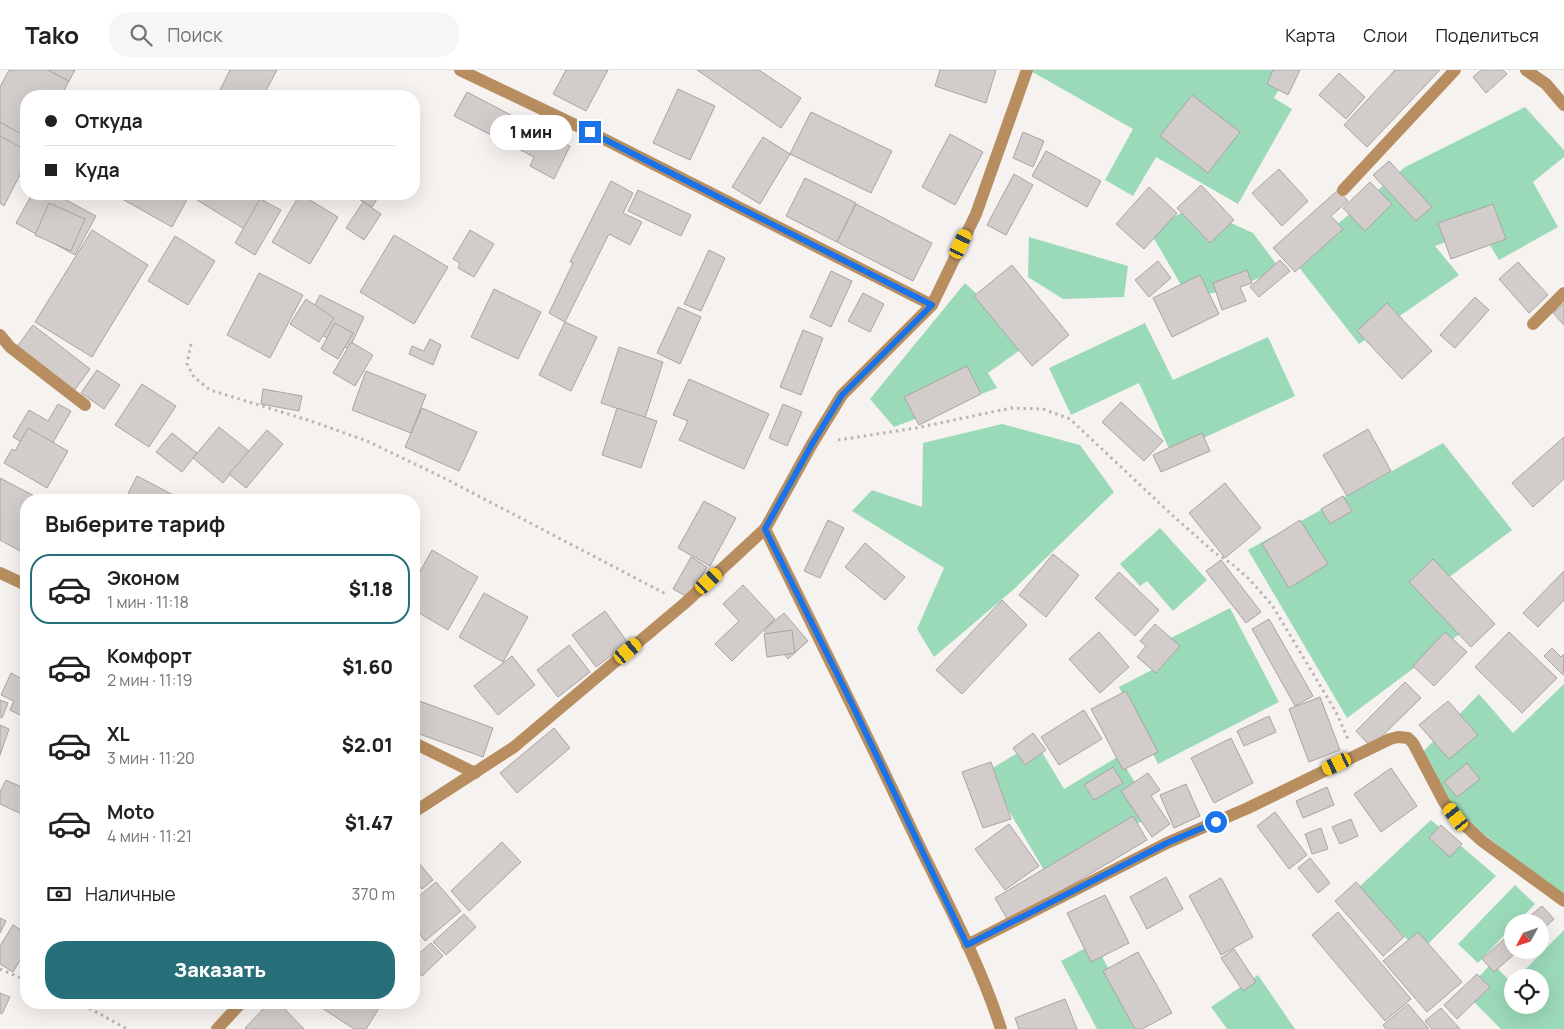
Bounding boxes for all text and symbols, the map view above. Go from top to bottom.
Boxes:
search box [109,12,459,57]
text: Tako [25,18,79,51]
icon: search [127,21,155,49]
text: Поиск [167,22,222,48]
text: Карта [1285,23,1335,47]
text: Слои [1363,23,1407,47]
text: Поделиться [1435,23,1539,47]
text: Откуда [75,108,143,134]
callout: 1 мин [490,114,572,150]
text: 1 мин [510,121,552,143]
route end [579,121,601,143]
text: Куда [75,157,120,183]
car [947,227,974,261]
text: Выберите тариф [45,509,225,539]
text: Эконом [107,565,180,591]
car [692,565,725,597]
icon: car [47,567,92,612]
text: $1.18 [349,576,393,602]
text: 1 мин · 11:18 [107,591,189,613]
car [611,636,644,666]
text: Комфорт [107,643,192,669]
icon: car [47,645,92,690]
text: $1.60 [342,654,393,680]
text: 2 мин · 11:19 [107,669,192,691]
text: XL [107,721,130,747]
icon: car [47,723,92,768]
text: $2.01 [342,732,393,758]
text: 3 мин · 11:20 [107,747,195,769]
car [1320,751,1353,777]
text: Moto [107,799,154,825]
icon: car [47,801,92,846]
car [1440,801,1471,833]
text: $1.47 [345,810,393,836]
route start [1205,811,1227,833]
text: 4 мин · 11:21 [107,825,192,847]
icon: cash [45,880,73,908]
text: Наличные [85,881,176,907]
text: 370 m [352,883,395,905]
north arrow [1504,914,1549,959]
map controls [1504,914,1549,1014]
button: Заказать [45,941,395,999]
button: locate [1504,969,1549,1014]

